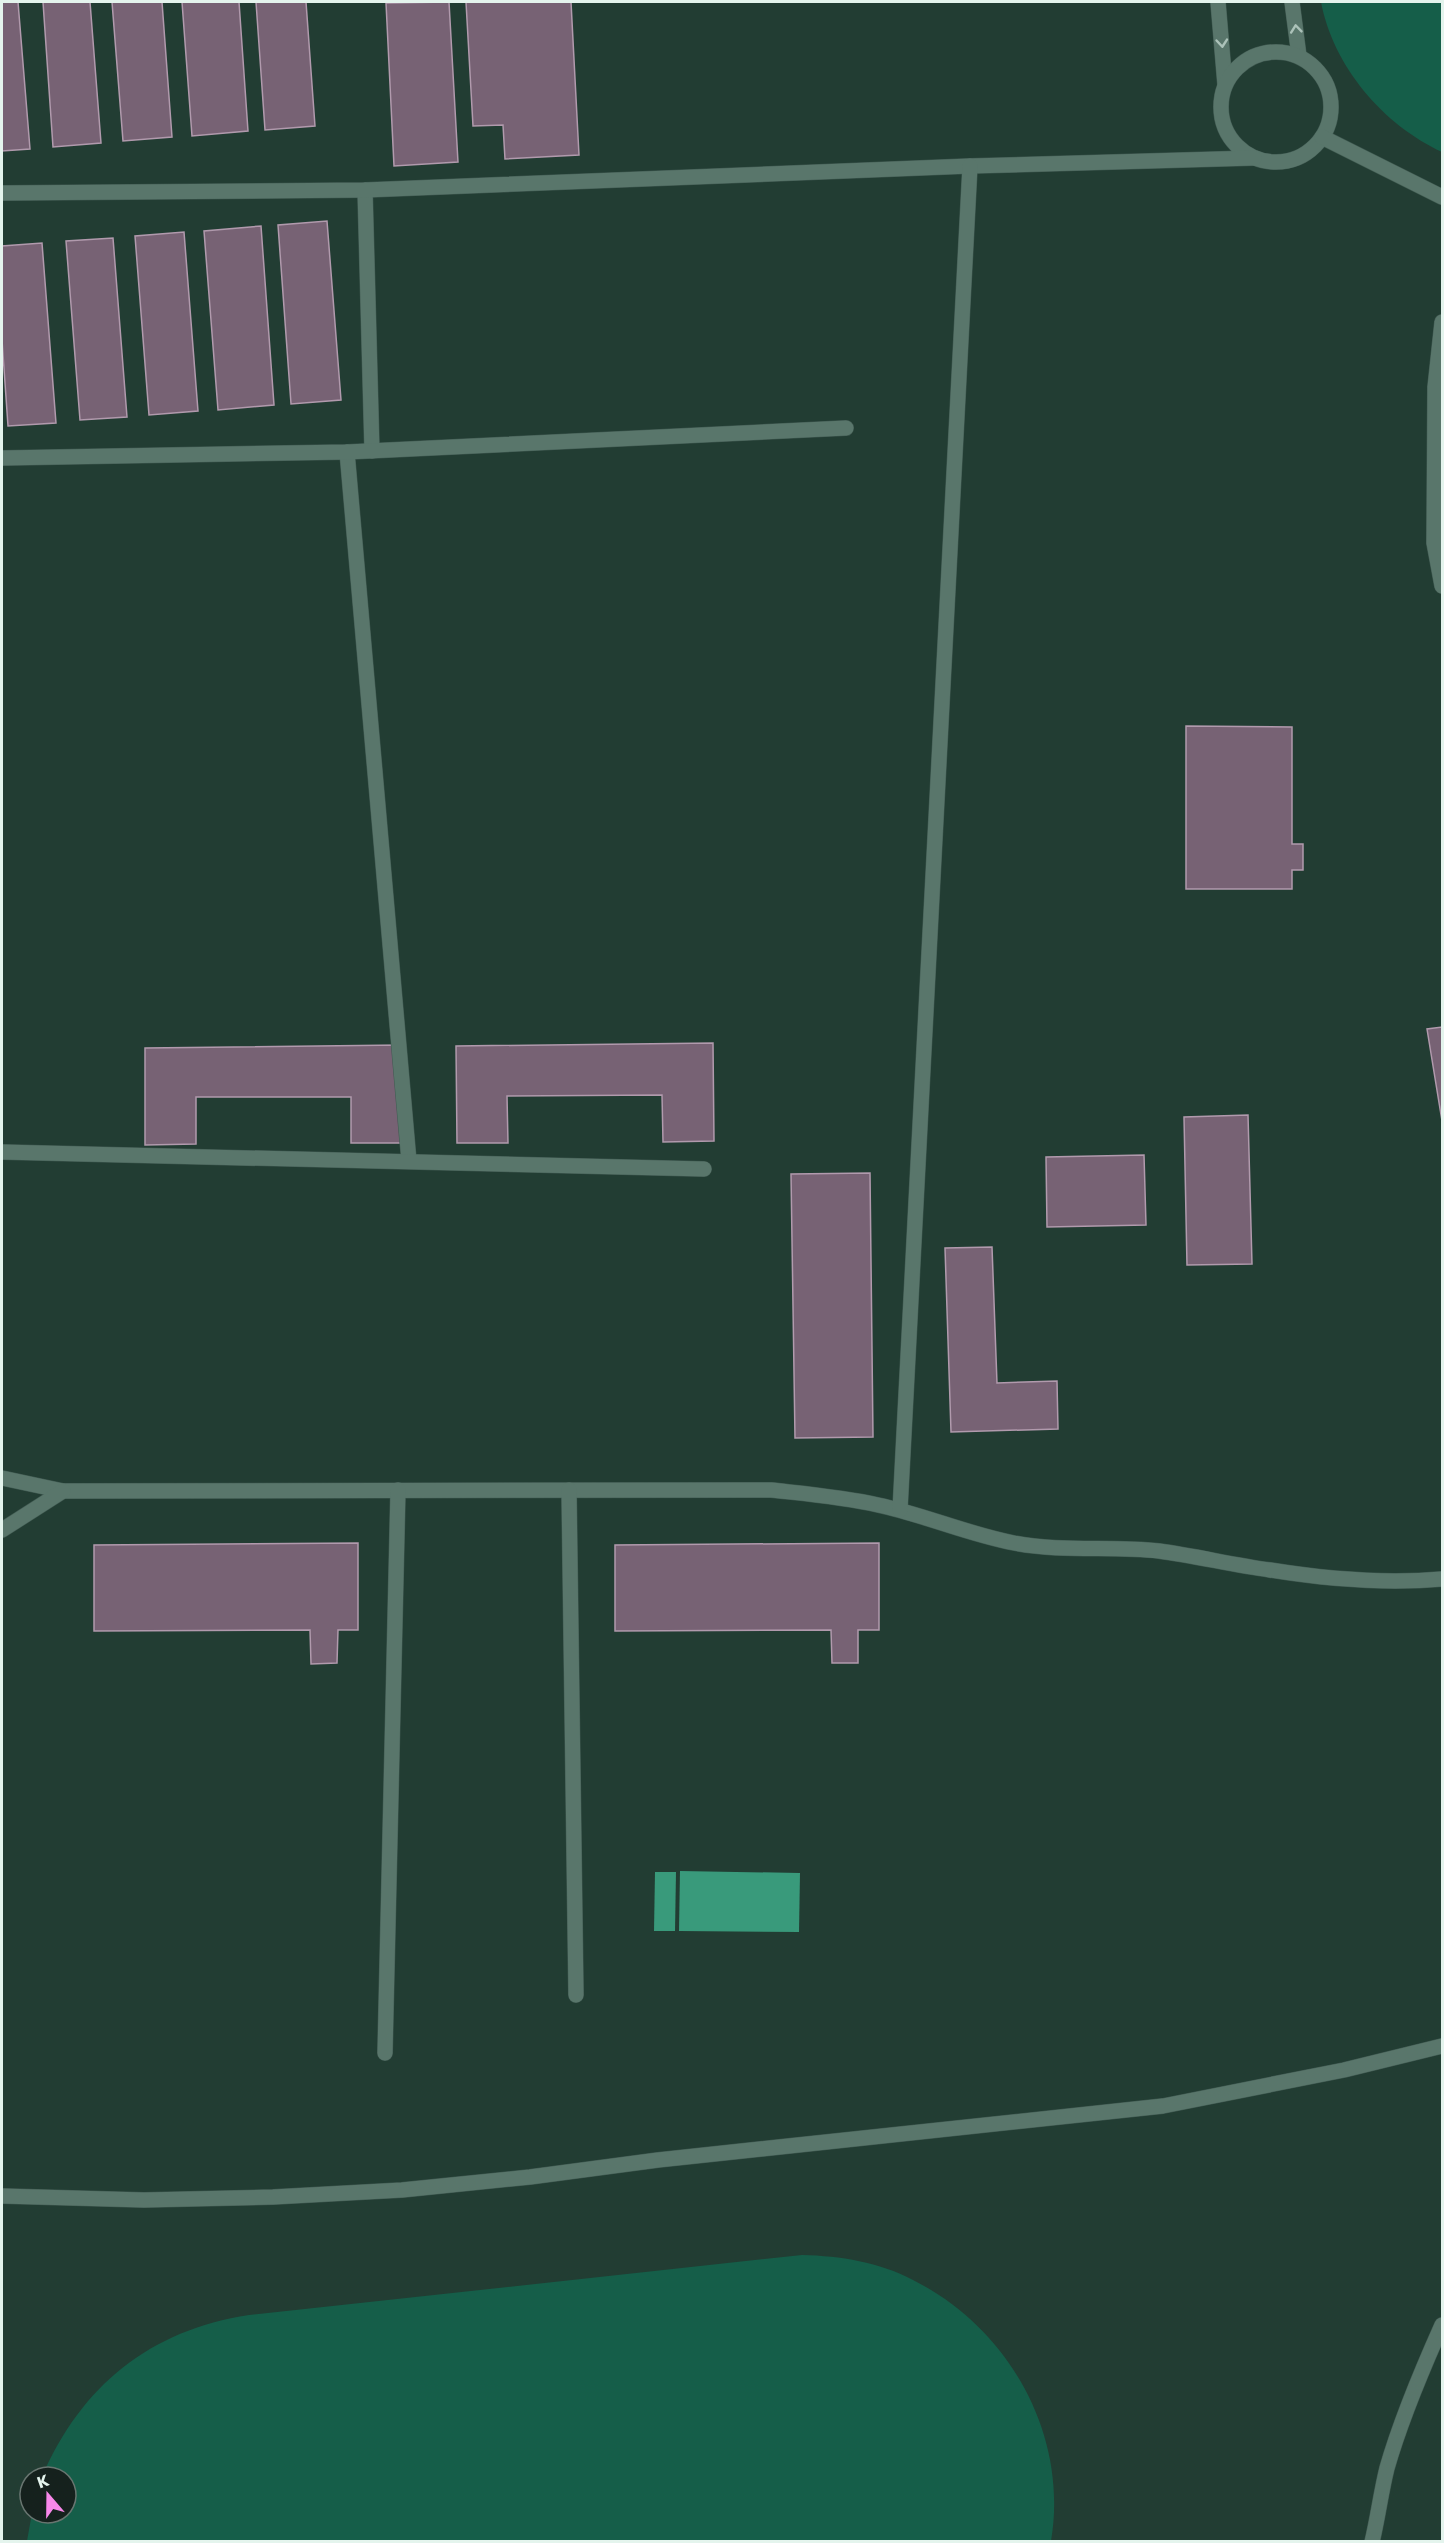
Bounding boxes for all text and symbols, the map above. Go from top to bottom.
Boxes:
one-way arrow [1290,24,1302,33]
one-way arrow [1215,39,1228,48]
north arrow [18,2465,78,2525]
text: K [34,2469,52,2494]

